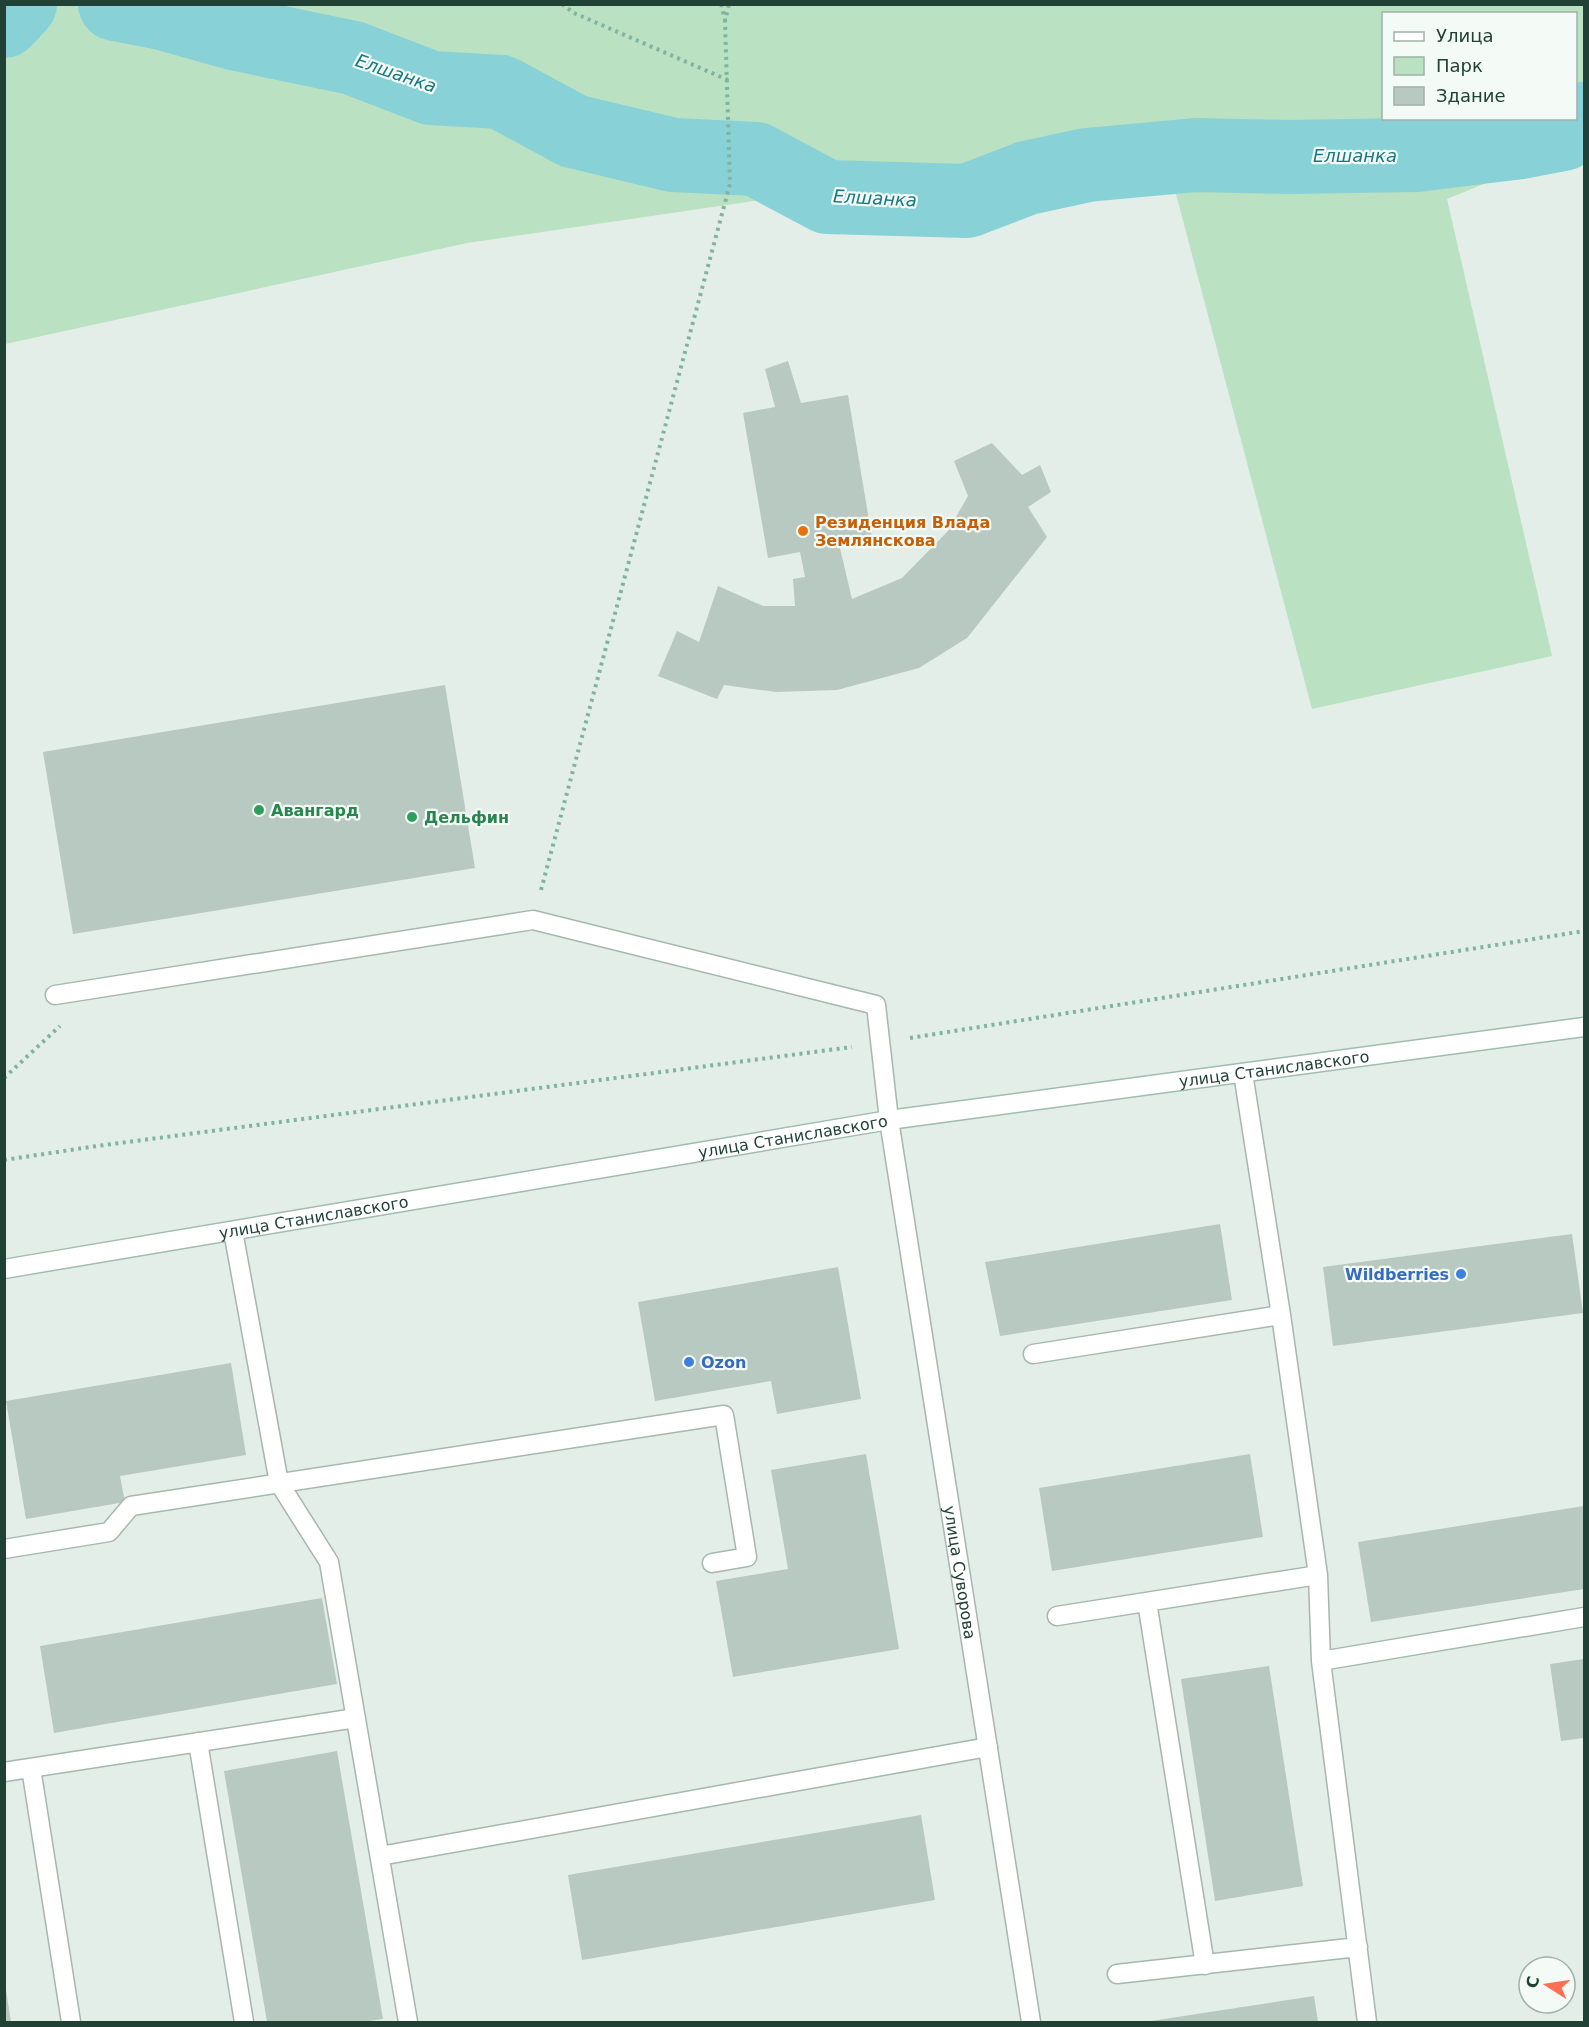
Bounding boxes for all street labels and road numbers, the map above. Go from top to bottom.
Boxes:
street label: улица Станиславского [1178,1046,1370,1091]
street label: улица Станиславского [697,1111,889,1161]
street label: улица Станиславского [217,1192,410,1242]
street label: улица Суворова [940,1504,980,1641]

